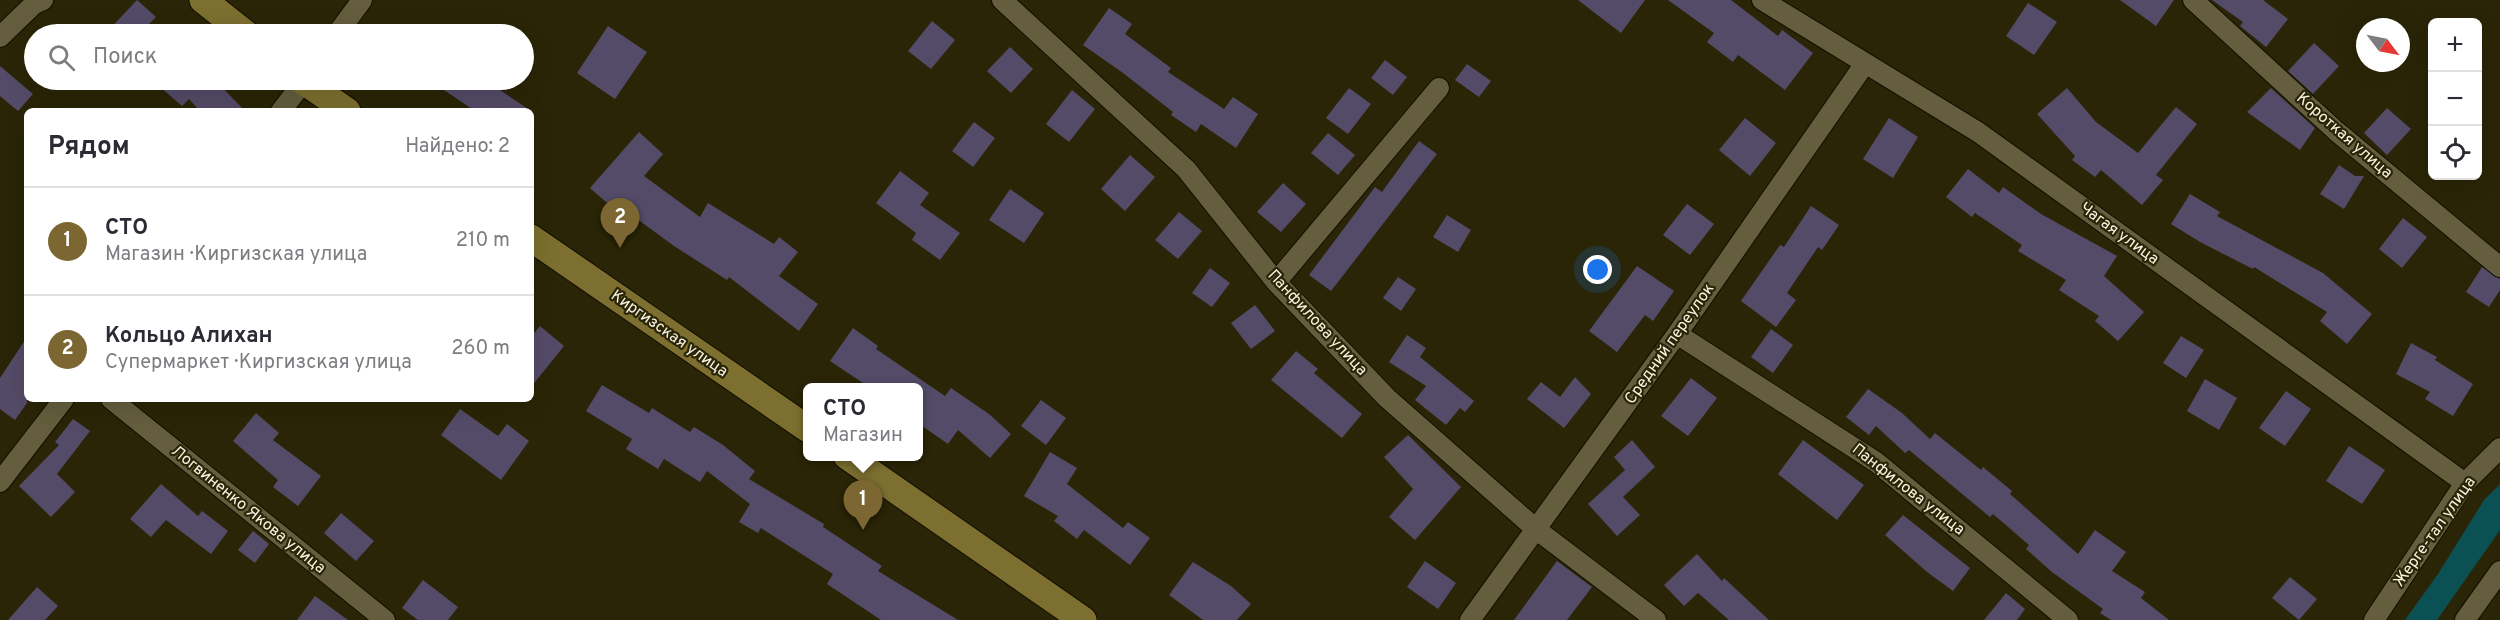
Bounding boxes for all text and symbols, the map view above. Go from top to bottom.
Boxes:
north arrow [2356,18,2410,72]
map controls [2428,18,2482,180]
button: + [2428,18,2482,72]
search box [24,24,534,90]
icon: search [45,41,78,74]
text: Поиск [93,44,157,71]
button: − [2428,72,2482,126]
street label: Короткая улица [2292,89,2396,183]
button: locate [2428,126,2482,180]
text: Рядом [48,131,130,164]
text: Найдено: 2 [405,134,510,160]
pin: 2 [600,198,640,248]
street label: Чагая улица [2075,199,2163,269]
text: СТО [105,215,148,242]
text: 1 [64,228,72,254]
text: 210 m [456,228,510,254]
text: Магазин · Киргизская улица [105,242,367,268]
your location [1583,255,1612,284]
street label: Панфилова улица [1263,266,1371,380]
street label: Средний переулок [1621,280,1719,408]
street label: Киргизская улица [607,286,731,382]
text: Кольцо Алихан [105,323,273,350]
text: 2 [61,336,74,362]
text: 260 m [451,336,510,362]
text: Супермаркет · Киргизская улица [105,350,412,376]
popup [803,383,923,461]
text: СТО [823,396,866,423]
text: Магазин [823,423,903,449]
street label: Панфилова улица [1848,440,1968,540]
street label: Логвиненко Якова улица [167,442,329,578]
street label: Жерге-тал улица [2389,473,2481,591]
pin: 1 [844,480,882,530]

